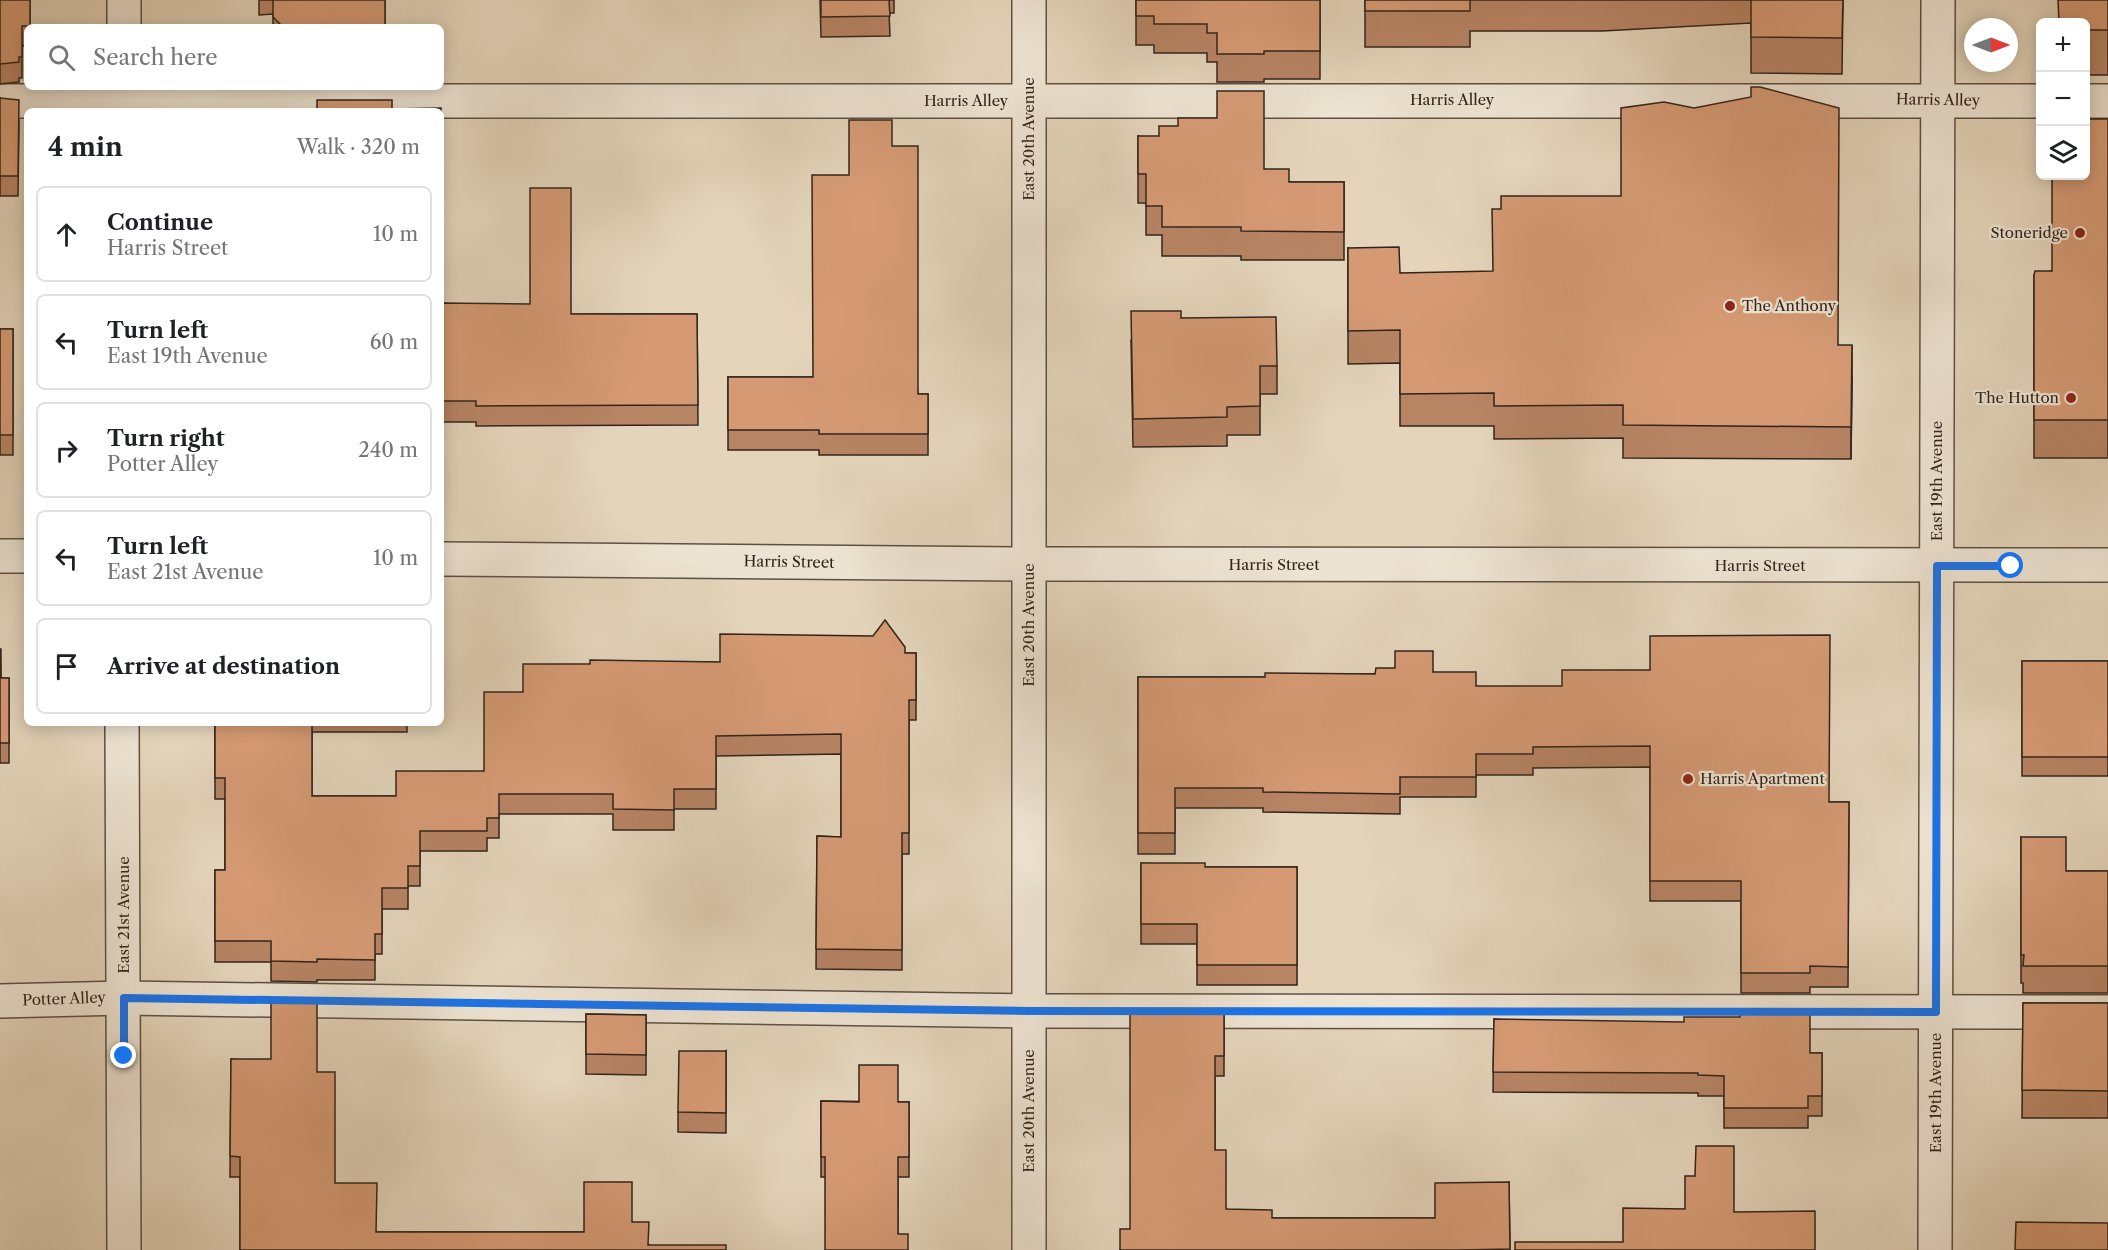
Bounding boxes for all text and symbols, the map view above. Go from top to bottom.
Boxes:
north arrow [1964,18,2018,72]
map controls [2036,18,2090,180]
button: + [2036,18,2090,72]
search box [24,24,444,90]
icon: search [45,41,78,74]
text: Search here [93,44,218,71]
button: − [2036,72,2090,126]
street label: East 20th Avenue [1019,77,1038,201]
street label: Harris Alley [1896,89,1981,110]
street label: Harris Alley [1410,90,1495,109]
street label: Harris Alley [924,91,1009,110]
button: layers [2036,126,2090,180]
text: 4 min [48,131,123,163]
text: Walk · 320 m [297,135,420,159]
text: Continue [107,209,213,236]
icon: ahead [50,218,83,251]
text: 10 m [373,222,418,246]
place label: Stoneridge [1990,223,2068,242]
marker: Stoneridge [2073,226,2087,240]
text: Harris Street [107,236,228,260]
place label: The Anthony [1742,296,1837,315]
marker: The Anthony [1723,299,1737,313]
text: Turn left [107,317,208,344]
icon: left [50,326,83,359]
text: 60 m [370,330,418,354]
text: East 19th Avenue [107,344,268,368]
place label: The Hutton [1975,388,2060,407]
marker: The Hutton [2064,391,2078,405]
street label: East 19th Avenue [1927,421,1946,541]
text: Turn right [107,425,225,452]
icon: right [50,434,83,467]
text: 240 m [358,438,418,462]
text: Potter Alley [107,452,219,476]
text: Turn left [107,533,208,560]
icon: left [50,542,83,575]
text: 10 m [373,546,418,570]
street label: Harris Street [743,551,835,572]
route start [1997,552,2023,578]
street label: Harris Street [1229,555,1320,574]
street label: Harris Street [1715,556,1806,575]
text: East 21st Avenue [107,560,264,584]
street label: East 20th Avenue [1019,563,1038,687]
icon: arrive [50,650,83,683]
text: Arrive at destination [107,653,340,680]
place label: Harris Apartment [1700,769,1825,788]
marker: Harris Apartment [1681,772,1695,786]
street label: East 21st Avenue [114,856,133,974]
street label: Potter Alley [22,988,107,1009]
street label: East 19th Avenue [1926,1033,1945,1153]
route end [110,1042,136,1068]
street label: East 20th Avenue [1019,1049,1038,1173]

